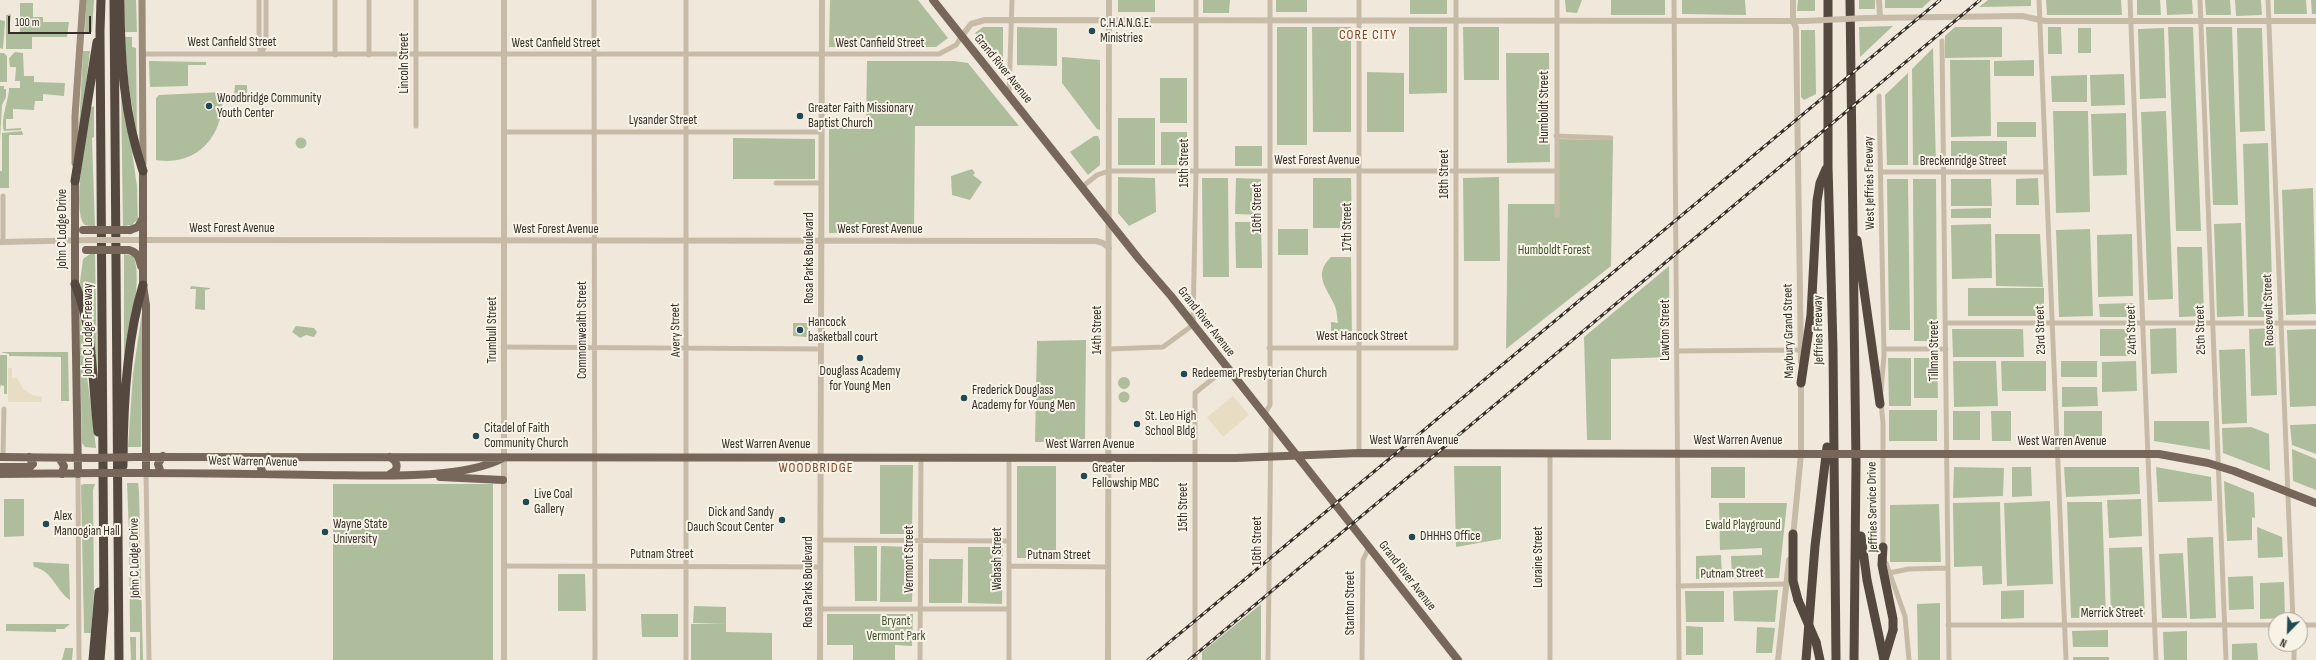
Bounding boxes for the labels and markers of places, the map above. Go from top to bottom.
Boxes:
place label: C.H.A.N.G.E. Ministries [1100,16,1152,47]
marker: C.H.A.N.G.E. Ministries [1087,26,1097,36]
place label: Woodbridge Community Youth Center [217,91,322,122]
marker: Woodbridge Community Youth Center [204,101,214,111]
place label: Greater Faith Missionary Baptist Church [808,101,913,132]
marker: Greater Faith Missionary Baptist Church [795,111,805,121]
place label: Hancock basketball court [808,315,878,346]
marker: Hancock basketball court [795,325,805,335]
marker: Douglass Academy for Young Men [855,353,865,363]
place label: Douglass Academy for Young Men [820,364,900,395]
place label: Redeemer Presbyterian Church [1192,366,1327,382]
marker: Redeemer Presbyterian Church [1179,369,1189,379]
place label: Frederick Douglass Academy for Young Men [972,383,1075,414]
marker: Frederick Douglass Academy for Young Men [959,393,969,403]
place label: St. Leo High School Bldg [1145,409,1196,440]
marker: St. Leo High School Bldg [1132,419,1142,429]
place label: Citadel of Faith Community Church [484,421,568,452]
marker: Citadel of Faith Community Church [471,431,481,441]
place label: Greater Fellowship MBC [1092,461,1159,492]
marker: Greater Fellowship MBC [1079,471,1089,481]
place label: Live Coal Gallery [534,487,572,518]
marker: Live Coal Gallery [521,497,531,507]
place label: Dick and Sandy Dauch Scout Center [687,505,774,536]
place label: Alex Manoogian Hall [54,509,120,540]
marker: Dick and Sandy Dauch Scout Center [777,515,787,525]
place label: Wayne State University [333,517,387,548]
marker: Alex Manoogian Hall [41,519,51,529]
marker: Wayne State University [320,527,330,537]
place label: DHHHS Office [1420,529,1480,545]
marker: DHHHS Office [1407,532,1417,542]

